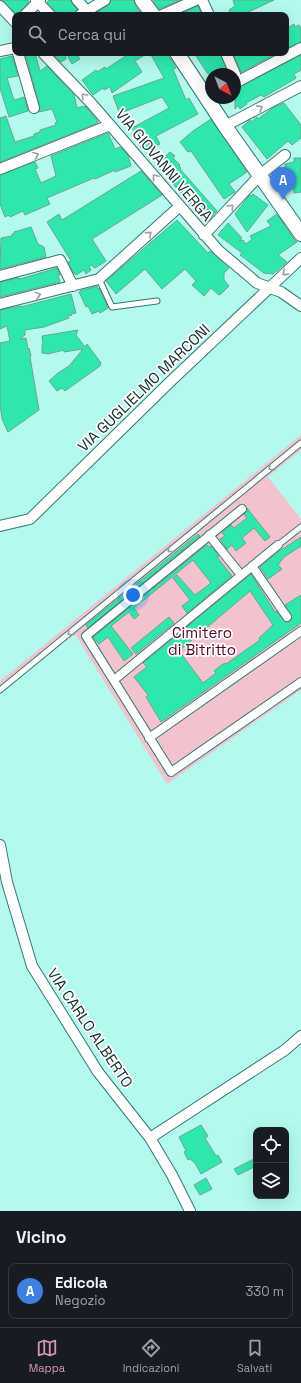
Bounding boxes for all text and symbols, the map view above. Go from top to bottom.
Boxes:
search box [12,12,289,56]
icon: search [26,23,48,45]
text: Cerca qui [58,25,126,44]
north arrow [205,68,241,104]
one-way arrow [81,93,89,101]
street label: VIA GIOVANNI VERGA [112,105,217,225]
one-way arrow [255,105,263,112]
one-way arrow [33,151,40,159]
pin: A [270,167,296,200]
one-way arrow [152,174,159,181]
one-way arrow [226,204,234,212]
one-way arrow [144,232,151,239]
one-way arrow [282,268,289,275]
one-way arrow [35,291,41,299]
street label: VIA GUGLIELMO MARCONI [74,320,214,456]
one-way arrow [268,463,275,470]
one-way arrow [167,546,175,553]
your location [123,585,143,605]
park label: Cimitero di Bitritto [168,623,236,659]
one-way arrow [67,628,74,635]
street label: VIA CARLO ALBERTO [43,964,137,1091]
map controls [253,1127,289,1199]
button: locate [253,1127,289,1163]
button: layers [253,1163,289,1199]
text: Vicino [16,1226,66,1248]
text: Edicola [55,1273,108,1292]
text: A [26,1283,34,1300]
text: 330 m [245,1283,284,1300]
text: Negozio [55,1292,105,1309]
tab: Mappa [29,1337,65,1375]
tab: Indicazioni [123,1337,179,1375]
tab: Salvati [237,1337,272,1375]

